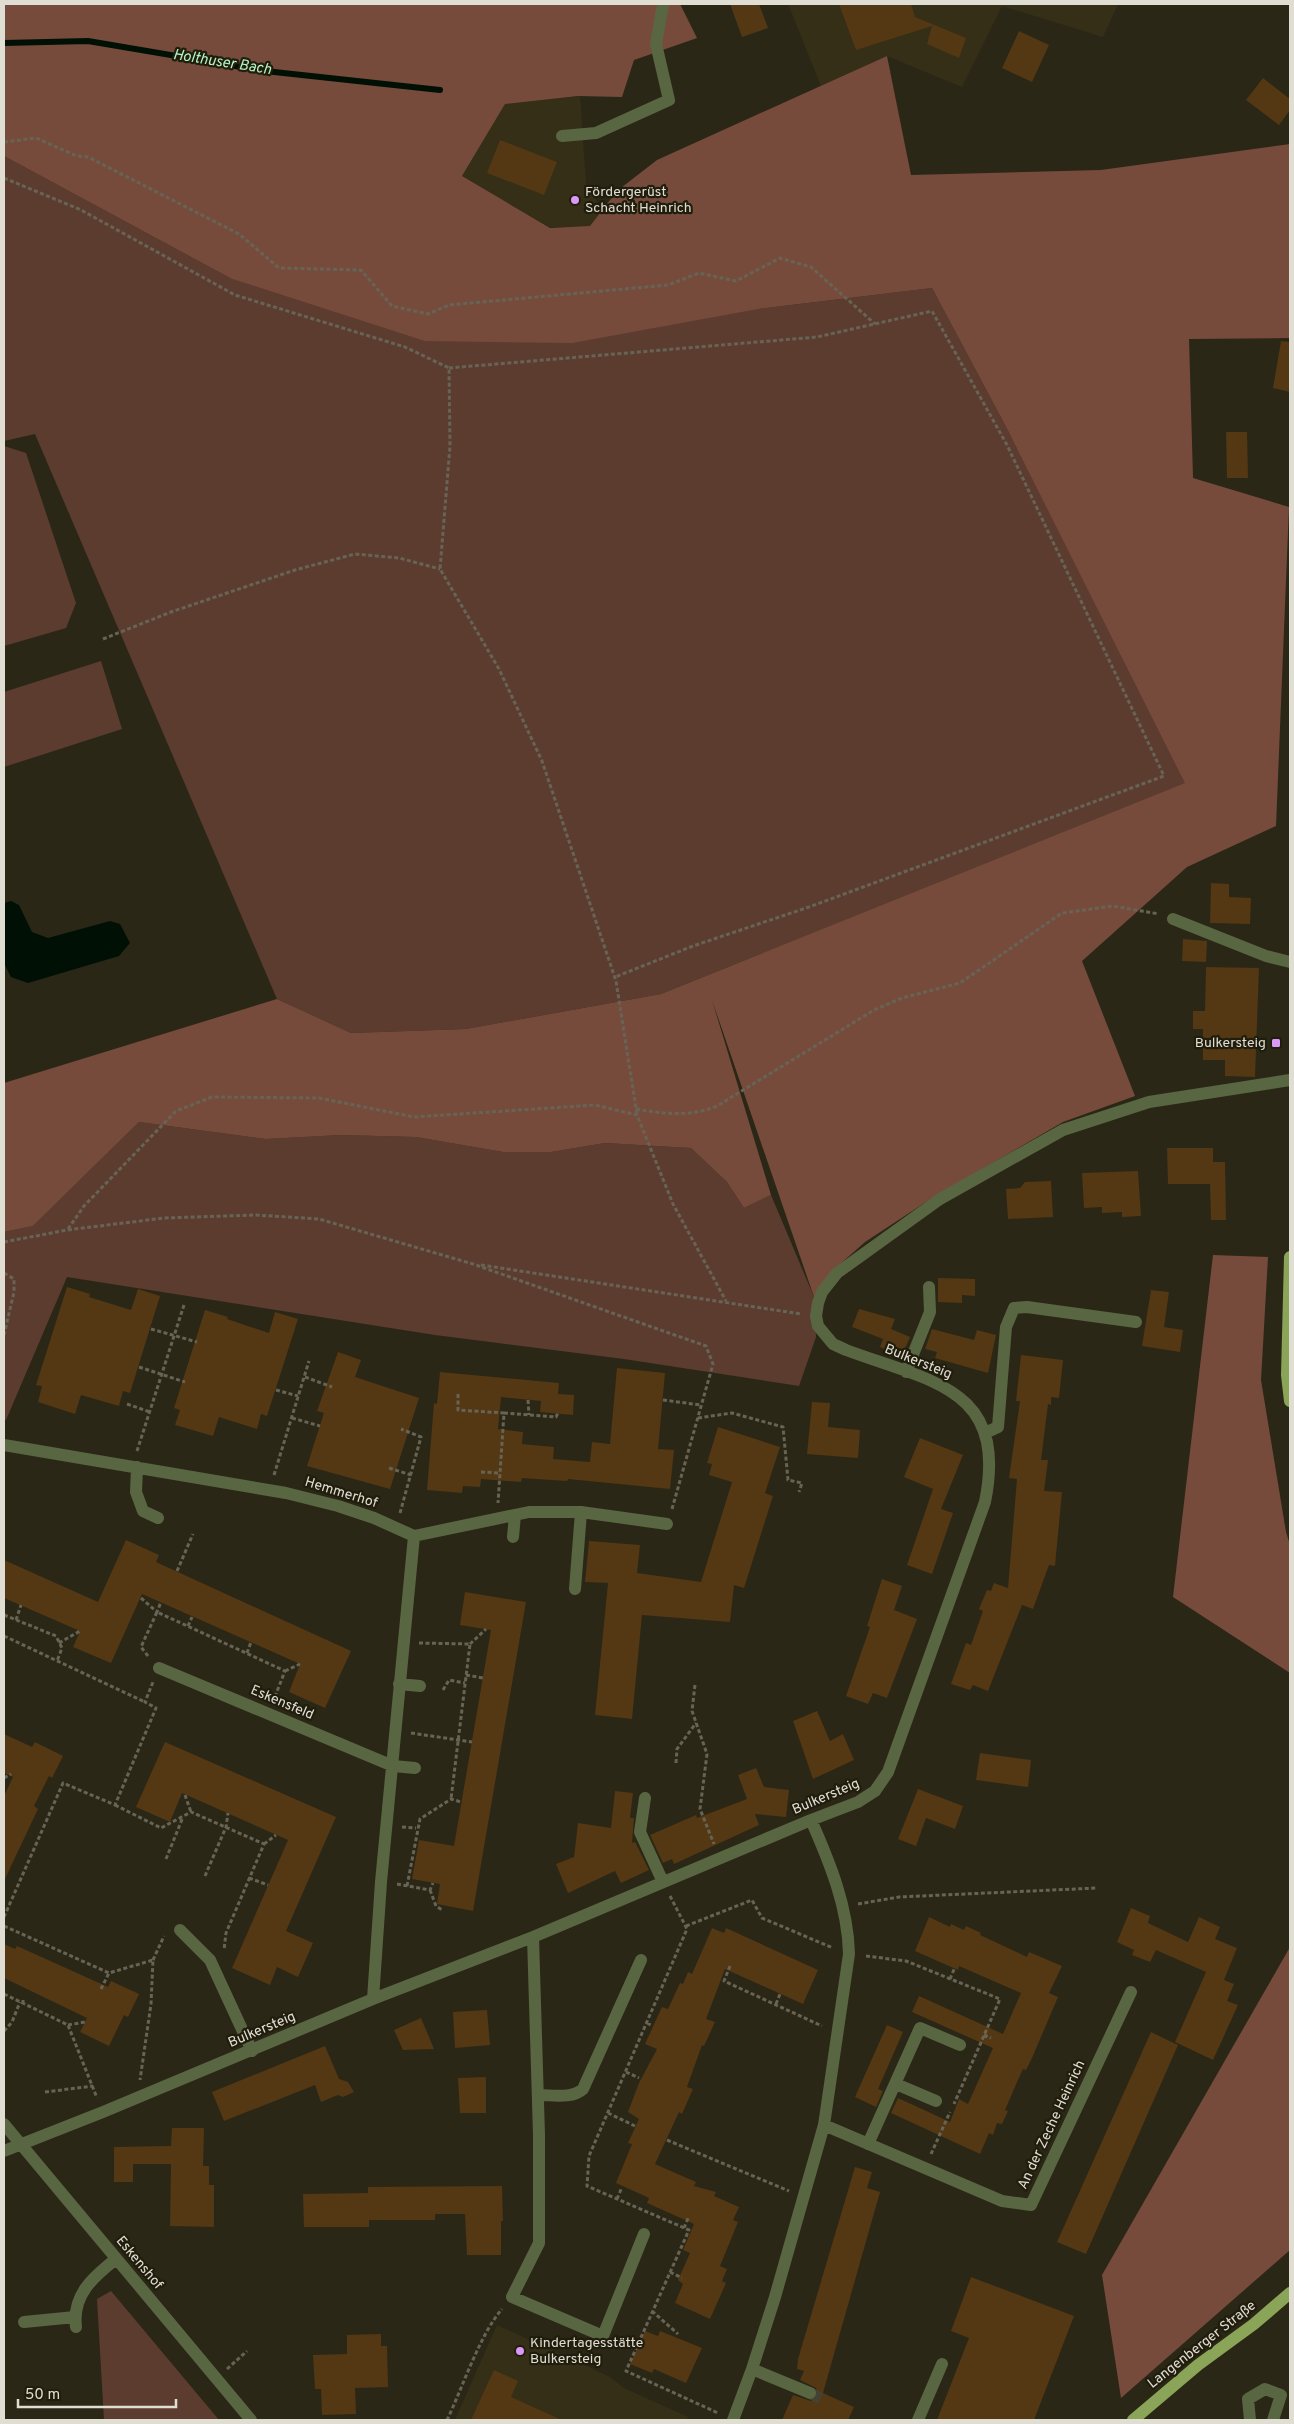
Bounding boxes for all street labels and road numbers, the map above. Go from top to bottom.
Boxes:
street label: Bulkersteig [882,1341,954,1383]
street label: Hemmerhof [303,1474,380,1512]
street label: Eskensfeld [248,1682,316,1724]
street label: Bulkersteig [790,1775,862,1819]
street label: Bulkersteig [226,2008,298,2052]
street label: An der Zeche Heinrich [1015,2058,1089,2192]
street label: Eskenshof [112,2233,166,2293]
street label: Langenberger Straße [1144,2297,1260,2393]

